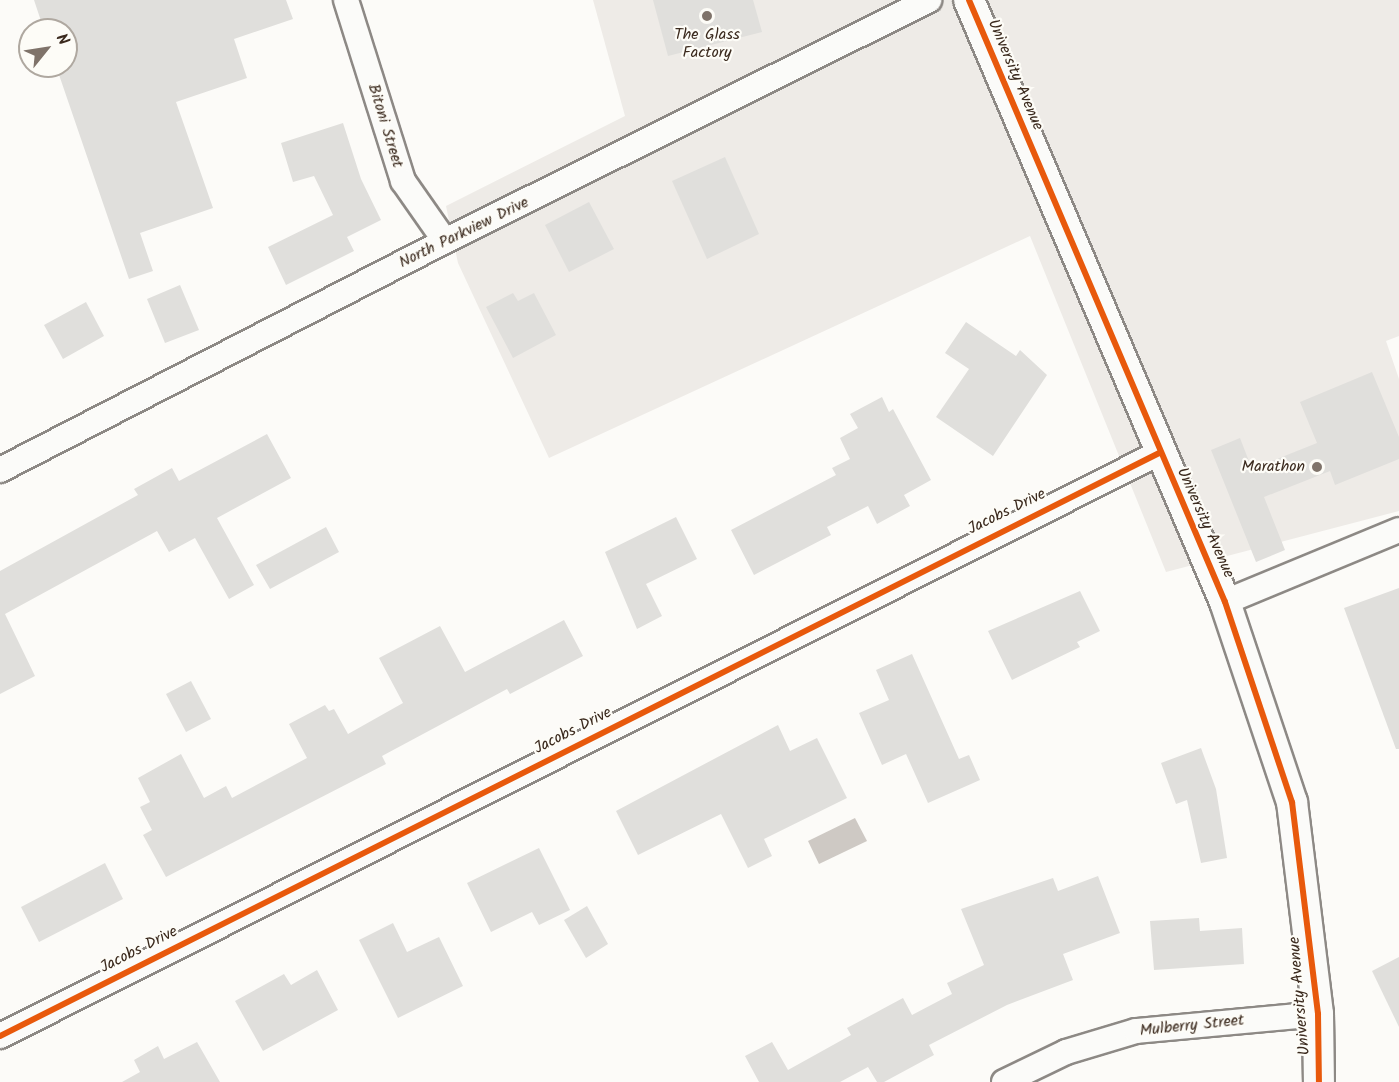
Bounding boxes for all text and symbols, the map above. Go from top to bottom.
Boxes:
marker: The Glass Factory [700,9,714,23]
street label: University Avenue [983,16,1047,134]
north arrow [18,18,78,78]
place label: The Glass Factory [674,25,740,63]
text: N [49,29,76,50]
street label: Bitoni Street [363,82,407,170]
street label: North Parkview Drive [396,193,532,273]
place label: Marathon [1242,457,1305,477]
marker: Marathon [1310,460,1324,474]
street label: University Avenue [1172,465,1238,581]
street label: Jacobs Drive [965,485,1049,539]
street label: Jacobs Drive [531,703,615,759]
street label: Jacobs Drive [97,922,181,978]
street label: University Avenue [1285,936,1315,1056]
street label: Mulberry Street [1139,1011,1245,1041]

